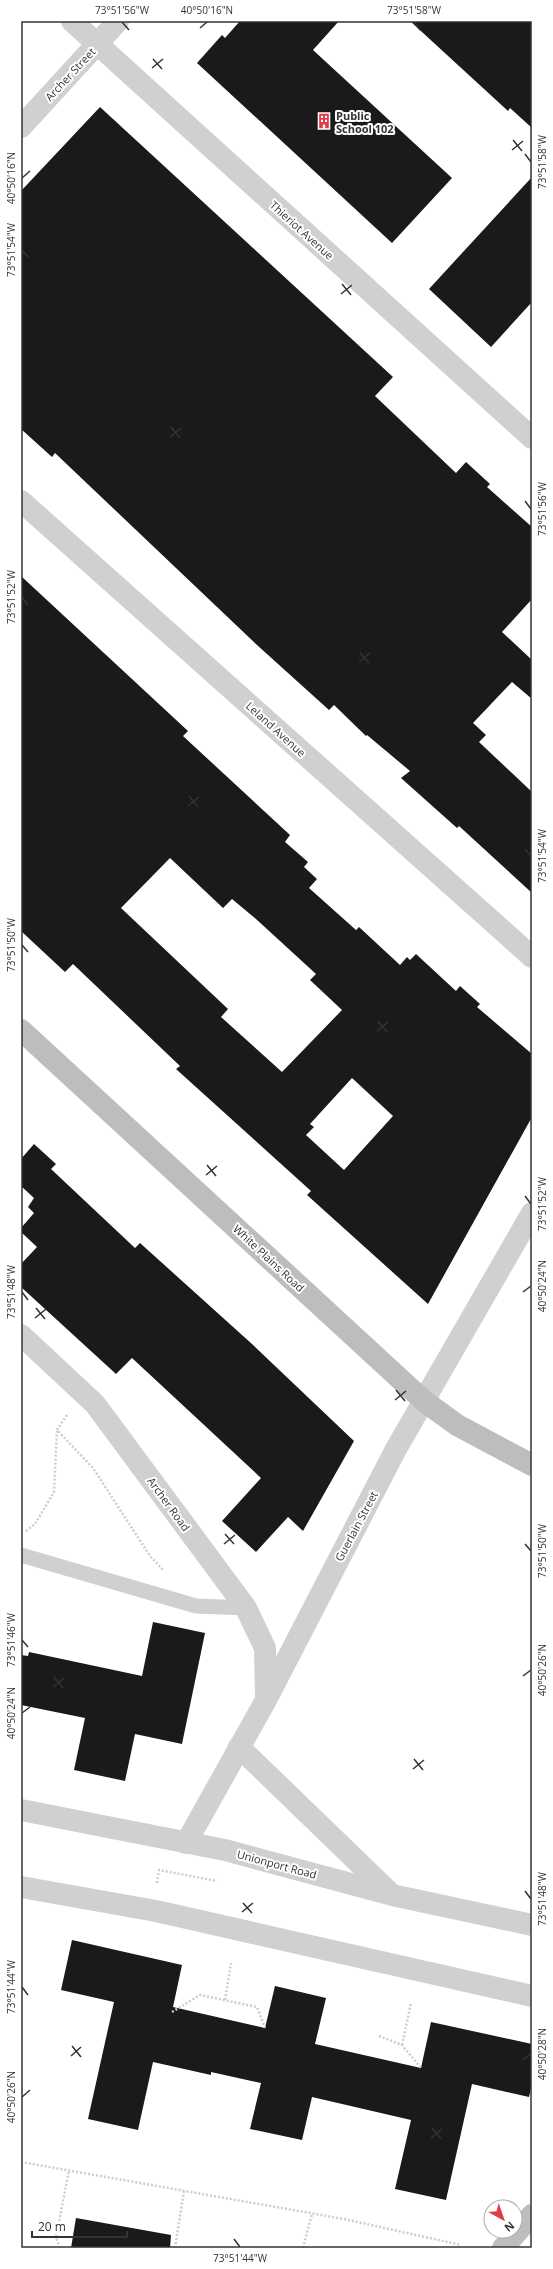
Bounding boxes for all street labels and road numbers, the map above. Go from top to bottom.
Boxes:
street label: Archer Street [41,44,99,104]
street label: Thieriot Avenue [267,197,337,263]
street label: Leland Avenue [243,698,309,760]
street label: White Plains Road [230,1221,308,1295]
street label: Archer Road [144,1474,194,1534]
street label: Guerlain Street [331,1488,381,1564]
street label: Unionport Road [236,1846,318,1882]

